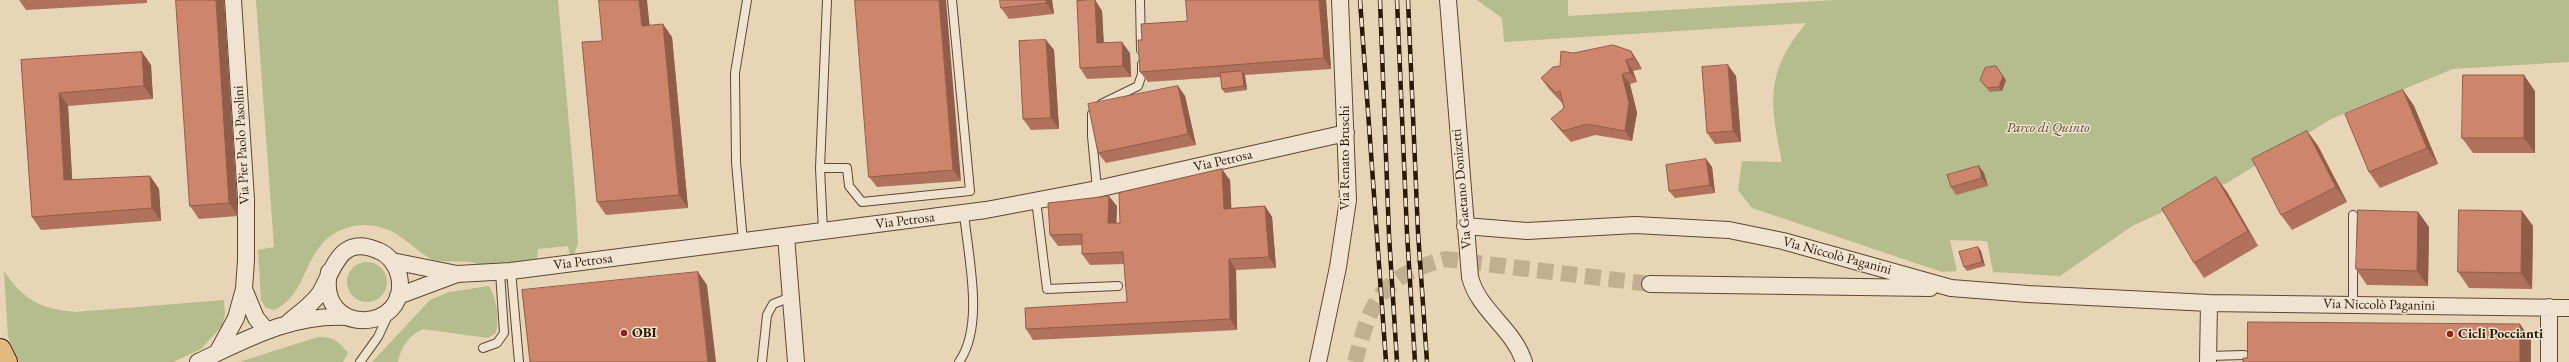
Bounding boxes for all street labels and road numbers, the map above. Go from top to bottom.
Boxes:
street label: Via Pier Paolo Pasolini [230,85,254,205]
street label: Via Renato Bruschi [1337,106,1353,210]
street label: Via Gaetano Donizetti [1448,128,1476,250]
street label: Via Petrosa [1192,146,1254,176]
street label: Via Petrosa [874,209,936,233]
street label: Via Niccolò Paganini [1781,233,1893,279]
street label: Via Petrosa [552,250,614,274]
street label: Via Niccolò Paganini [2323,296,2435,314]

